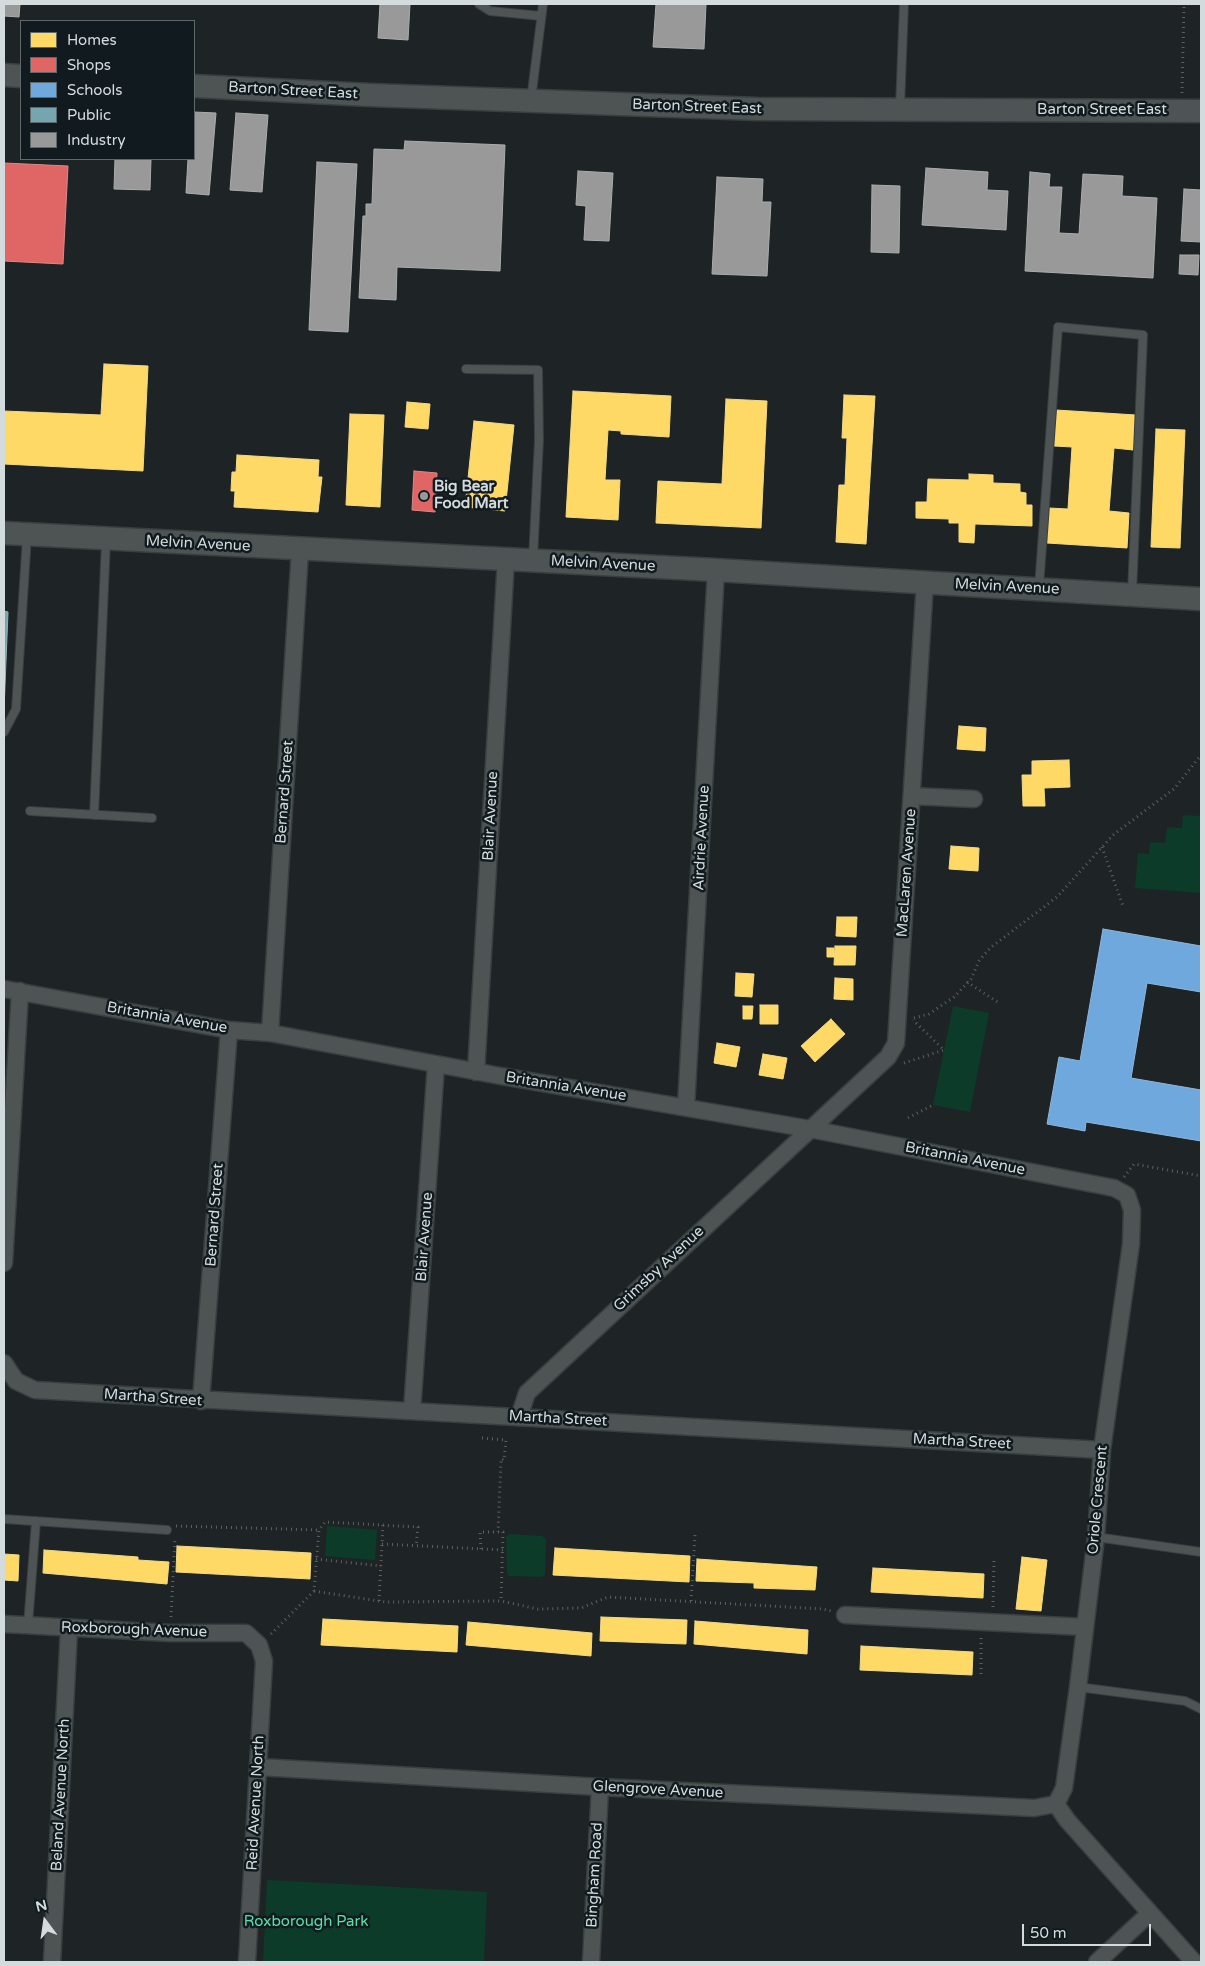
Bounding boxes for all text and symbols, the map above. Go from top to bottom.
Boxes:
legend [20,20,195,160]
text: Homes [67,31,117,49]
text: Shops [67,56,111,74]
street label: Barton Street East [228,79,358,103]
text: Schools [67,81,123,99]
street label: Barton Street East [632,96,762,118]
street label: Barton Street East [1037,101,1167,119]
text: Public [67,106,111,124]
text: Industry [67,131,126,149]
place label: Big Bear Food Mart [434,478,509,513]
marker: Big Bear Food Mart [418,490,430,502]
street label: Melvin Avenue [145,532,251,556]
street label: Melvin Avenue [550,552,656,576]
street label: Melvin Avenue [954,575,1060,599]
street label: Bernard Street [272,740,298,844]
street label: Blair Avenue [480,771,502,861]
street label: Airdrie Avenue [690,785,714,891]
street label: MacLaren Avenue [894,808,920,938]
street label: Britannia Avenue [105,999,229,1037]
street label: Britannia Avenue [504,1069,628,1105]
street label: Britannia Avenue [903,1139,1027,1179]
street label: Bernard Street [202,1163,228,1267]
street label: Blair Avenue [413,1192,437,1282]
street label: Grimsby Avenue [610,1223,708,1315]
street label: Martha Street [103,1386,203,1410]
street label: Martha Street [508,1407,608,1431]
street label: Martha Street [912,1430,1012,1454]
street label: Oriole Crescent [1084,1445,1112,1555]
street label: Roxborough Avenue [61,1618,207,1642]
street label: Beland Avenue North [48,1718,74,1872]
street label: Reid Avenue North [243,1735,269,1871]
street label: Glengrove Avenue [592,1778,724,1802]
street label: Bingham Road [583,1822,607,1928]
north arrow [20,1896,70,1946]
text: N [34,1896,49,1916]
park label: Roxborough Park [244,1913,368,1931]
scale bar [1025,1914,1154,1946]
text: 50 m [1030,1924,1067,1942]

